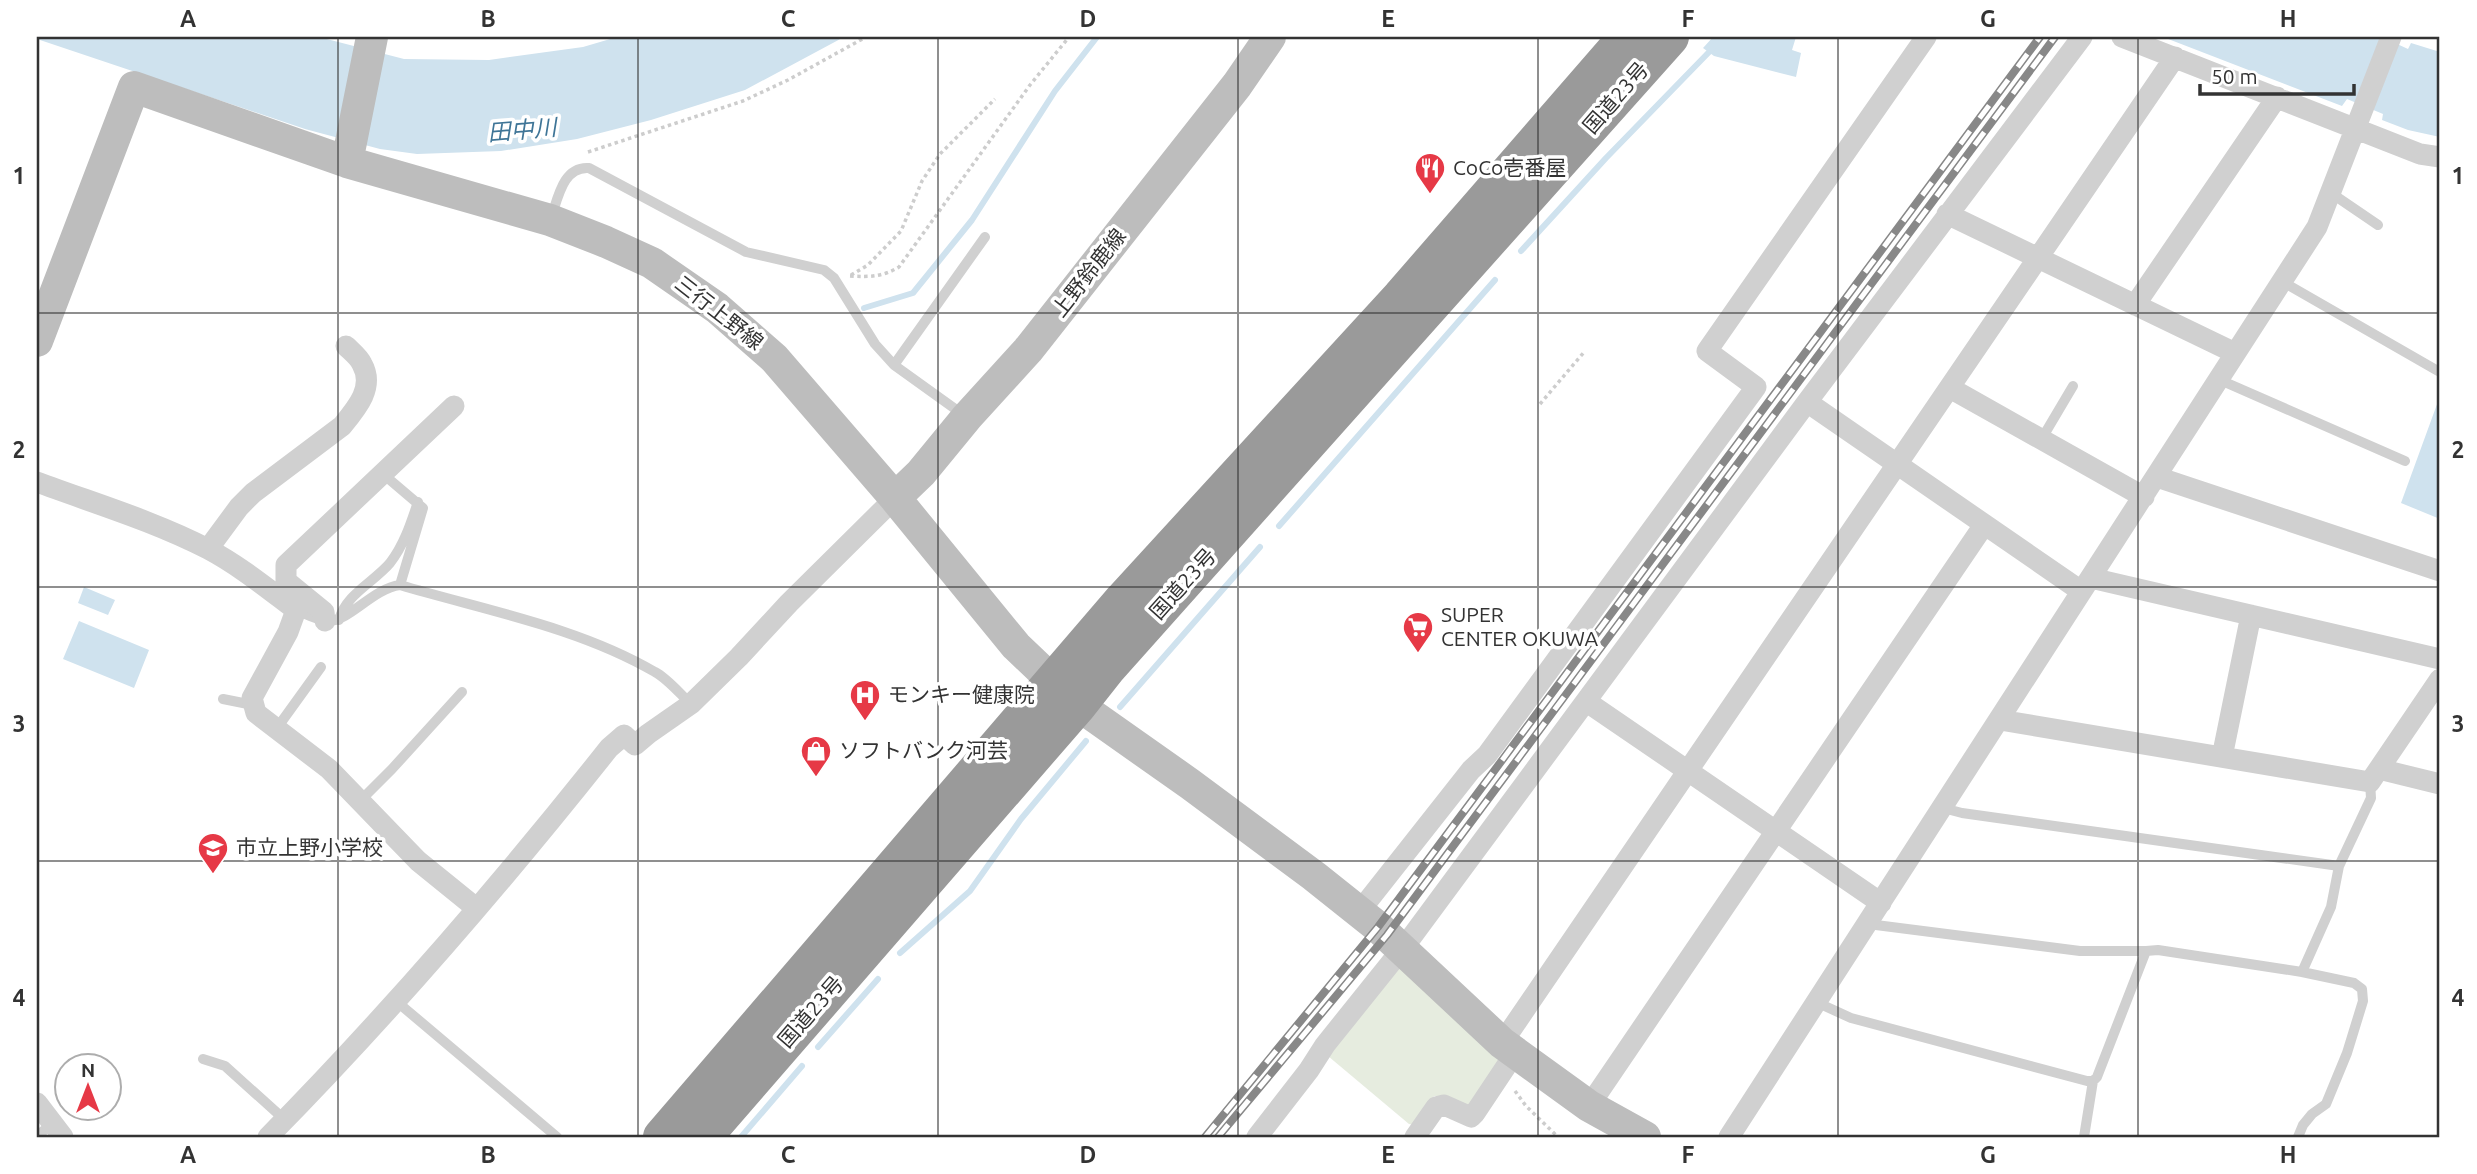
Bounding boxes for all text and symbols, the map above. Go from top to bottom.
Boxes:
text: A [180,6,196,31]
text: B [480,6,496,31]
text: C [781,6,796,31]
text: D [1080,6,1096,31]
text: E [1381,6,1395,31]
text: F [1682,6,1695,31]
text: G [1980,6,1996,31]
text: H [2280,6,2296,31]
scale bar [2200,52,2354,96]
street label: 国道23号 [1578,57,1653,138]
text: 50 m [2211,64,2258,88]
water label: 田中川 [486,114,560,145]
restaurant icon: CoCo壱番屋 [1413,151,1447,195]
place label: CoCo壱番屋 [1453,155,1566,179]
text: 1 [13,163,25,188]
text: 1 [2452,163,2464,188]
street label: 上野鈴鹿線 [1046,224,1130,321]
street label: 三行上野線 [671,270,768,354]
text: 2 [13,437,25,462]
text: 2 [2452,437,2464,462]
street label: 国道23号 [1144,543,1220,624]
place label: SUPER CENTER OKUWA [1441,602,1599,650]
supermarket icon: SUPER CENTER OKUWA [1401,610,1435,654]
hospital icon: モンキー健康院 [848,678,882,722]
place label: モンキー健康院 [888,682,1035,706]
text: 3 [13,711,25,736]
text: 3 [2452,711,2464,736]
shop icon: ソフトバンク河芸 [799,734,833,778]
place label: ソフトバンク河芸 [839,738,1008,762]
school or university icon: 市立上野小学校 [196,831,230,875]
place label: 市立上野小学校 [236,835,383,859]
street label: 国道23号 [773,971,848,1052]
text: 4 [13,985,26,1010]
text: 4 [2452,985,2465,1010]
north arrow [52,1052,122,1122]
text: N [81,1059,95,1081]
text: A [180,1142,196,1167]
text: B [480,1142,496,1167]
text: C [781,1142,796,1167]
text: D [1080,1142,1096,1167]
text: E [1381,1142,1395,1167]
text: F [1682,1142,1695,1167]
text: G [1980,1142,1996,1167]
text: H [2280,1142,2296,1167]

